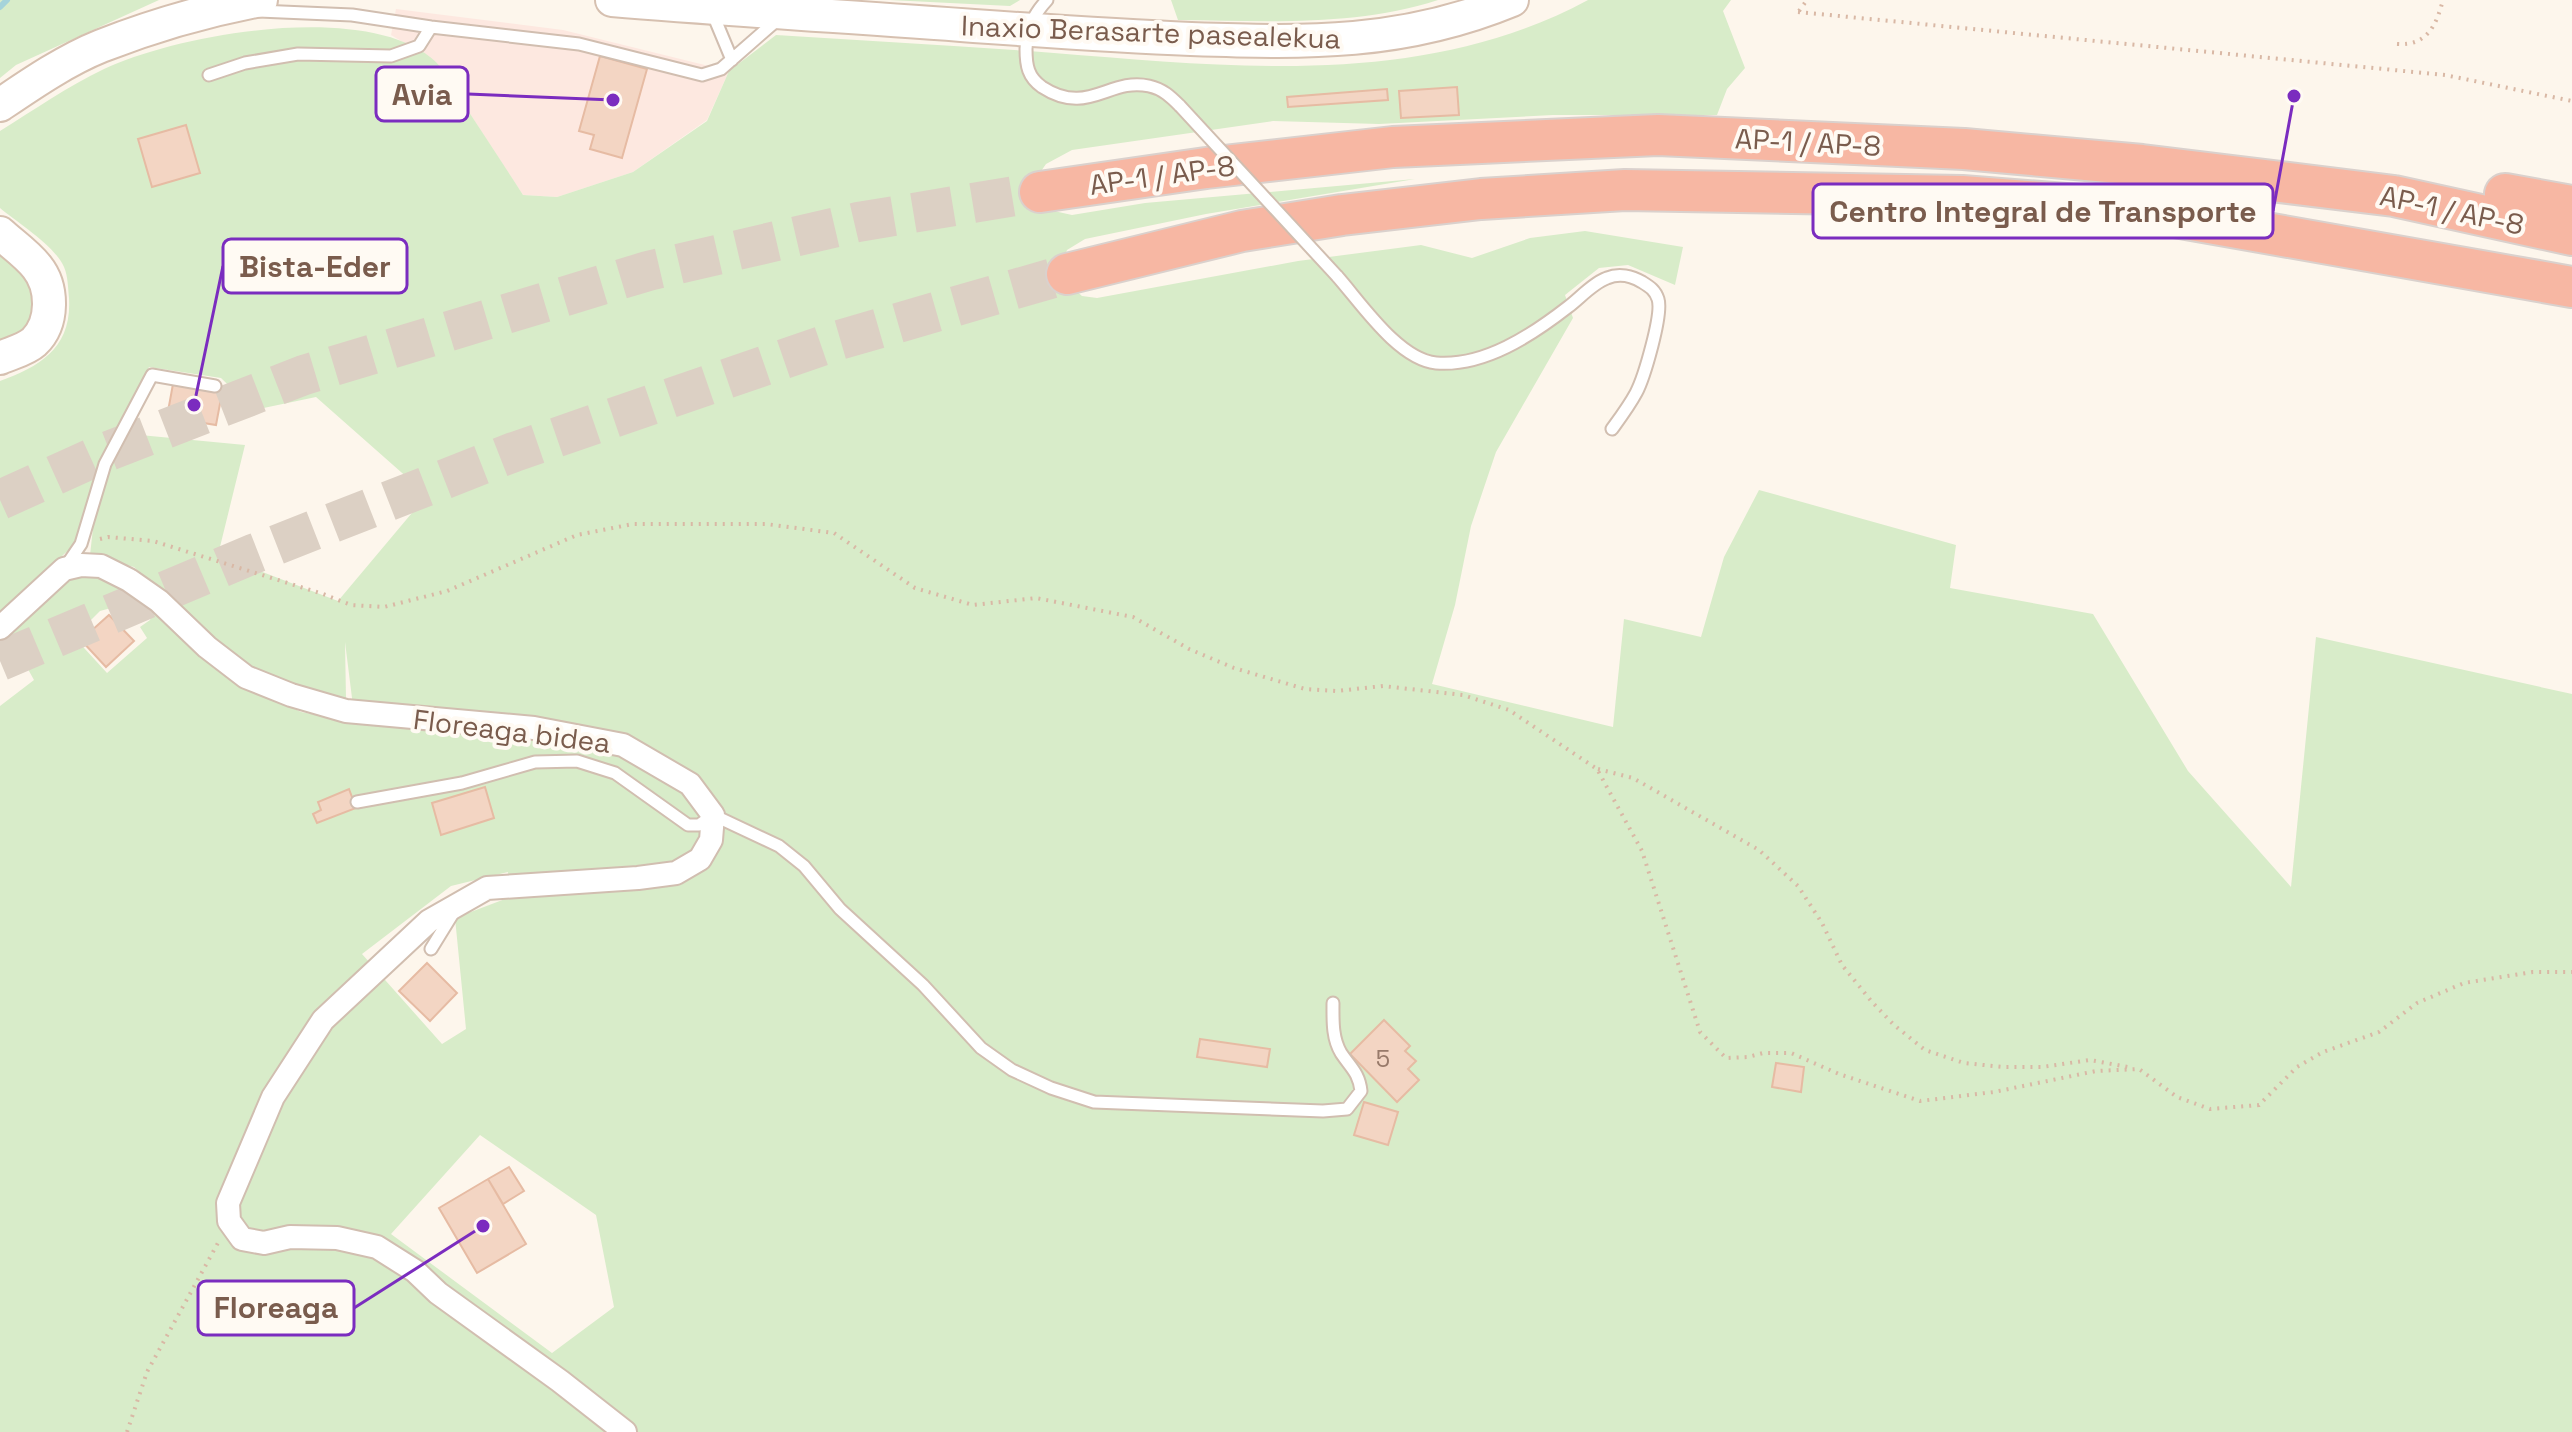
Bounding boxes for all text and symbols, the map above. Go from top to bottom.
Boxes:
street label: Inaxio Berasarte pasealekua [961,7,1341,57]
callout: Avia [376,67,468,121]
text: Avia [392,75,452,114]
street label: AP-1 / AP-8 [1734,120,1882,164]
street label: AP-1 / AP-8 [1087,147,1237,203]
street label: AP-1 / AP-8 [2377,177,2527,243]
callout: Centro Integral de Transporte [1813,184,2273,238]
text: Centro Integral de Transporte [1829,192,2257,231]
callout: Bista-Eder [223,239,407,293]
text: Bista-Eder [239,247,391,286]
street label: Floreaga bidea [411,701,613,761]
house number: 5 [1376,1043,1390,1074]
callout: Floreaga [198,1281,354,1335]
text: Floreaga [214,1288,338,1327]

